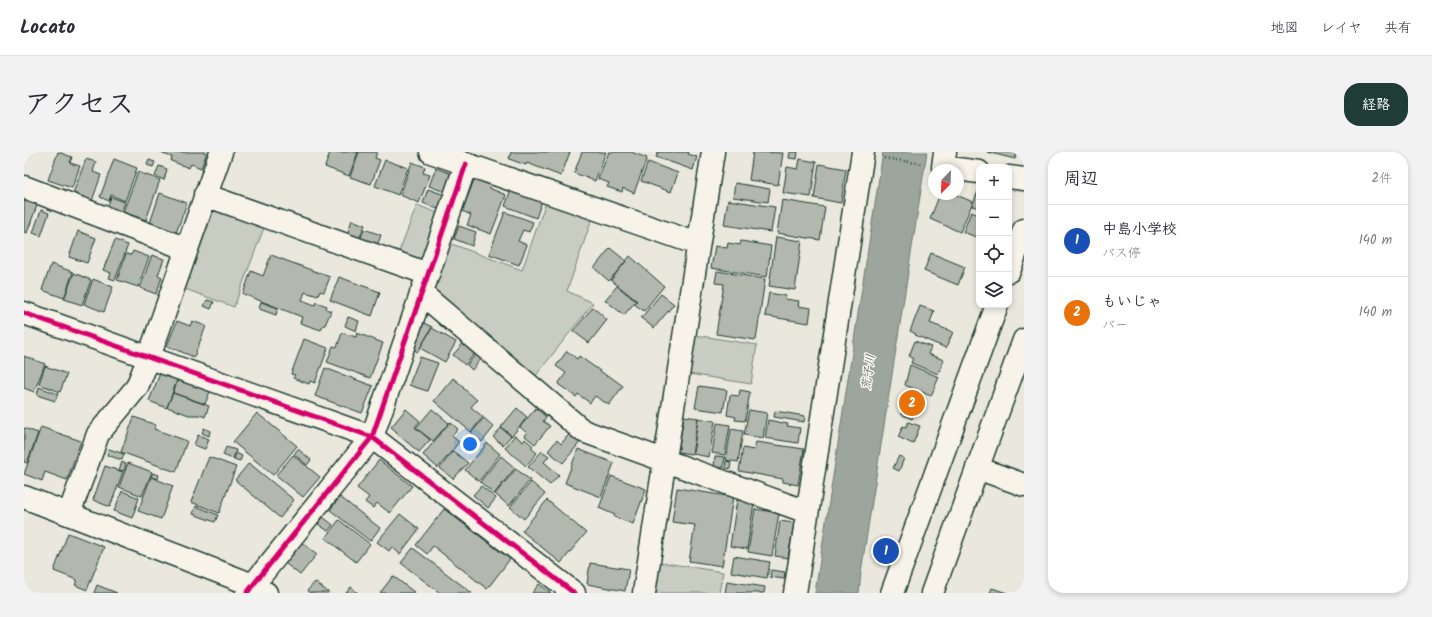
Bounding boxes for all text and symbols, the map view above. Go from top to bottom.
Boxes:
text: Locato [20,13,75,43]
text: 地図 [1271,17,1299,39]
text: レイヤ [1321,17,1362,39]
text: 共有 [1384,17,1412,39]
text: アクセス [24,83,134,128]
button: 経路 [1344,83,1408,126]
north arrow [928,164,964,200]
map controls [976,164,1012,308]
button: + [976,164,1012,200]
text: 周辺 [1064,166,1098,193]
text: 2件 [1371,168,1392,189]
button: − [976,200,1012,236]
text: 中島小学校 [1102,218,1177,242]
text: 1 [1075,230,1079,251]
text: 140 m [1359,230,1392,251]
button: locate [976,236,1012,272]
text: バス停 [1102,243,1141,264]
button: layers [976,272,1012,308]
text: もいじゃ [1102,290,1162,314]
text: 2 [1073,302,1081,323]
text: 140 m [1359,302,1392,323]
text: バー [1102,315,1128,336]
water label: 荒子川 [857,353,880,391]
pin: 2 [899,388,925,418]
your location [460,434,480,454]
pin: 1 [873,536,899,566]

